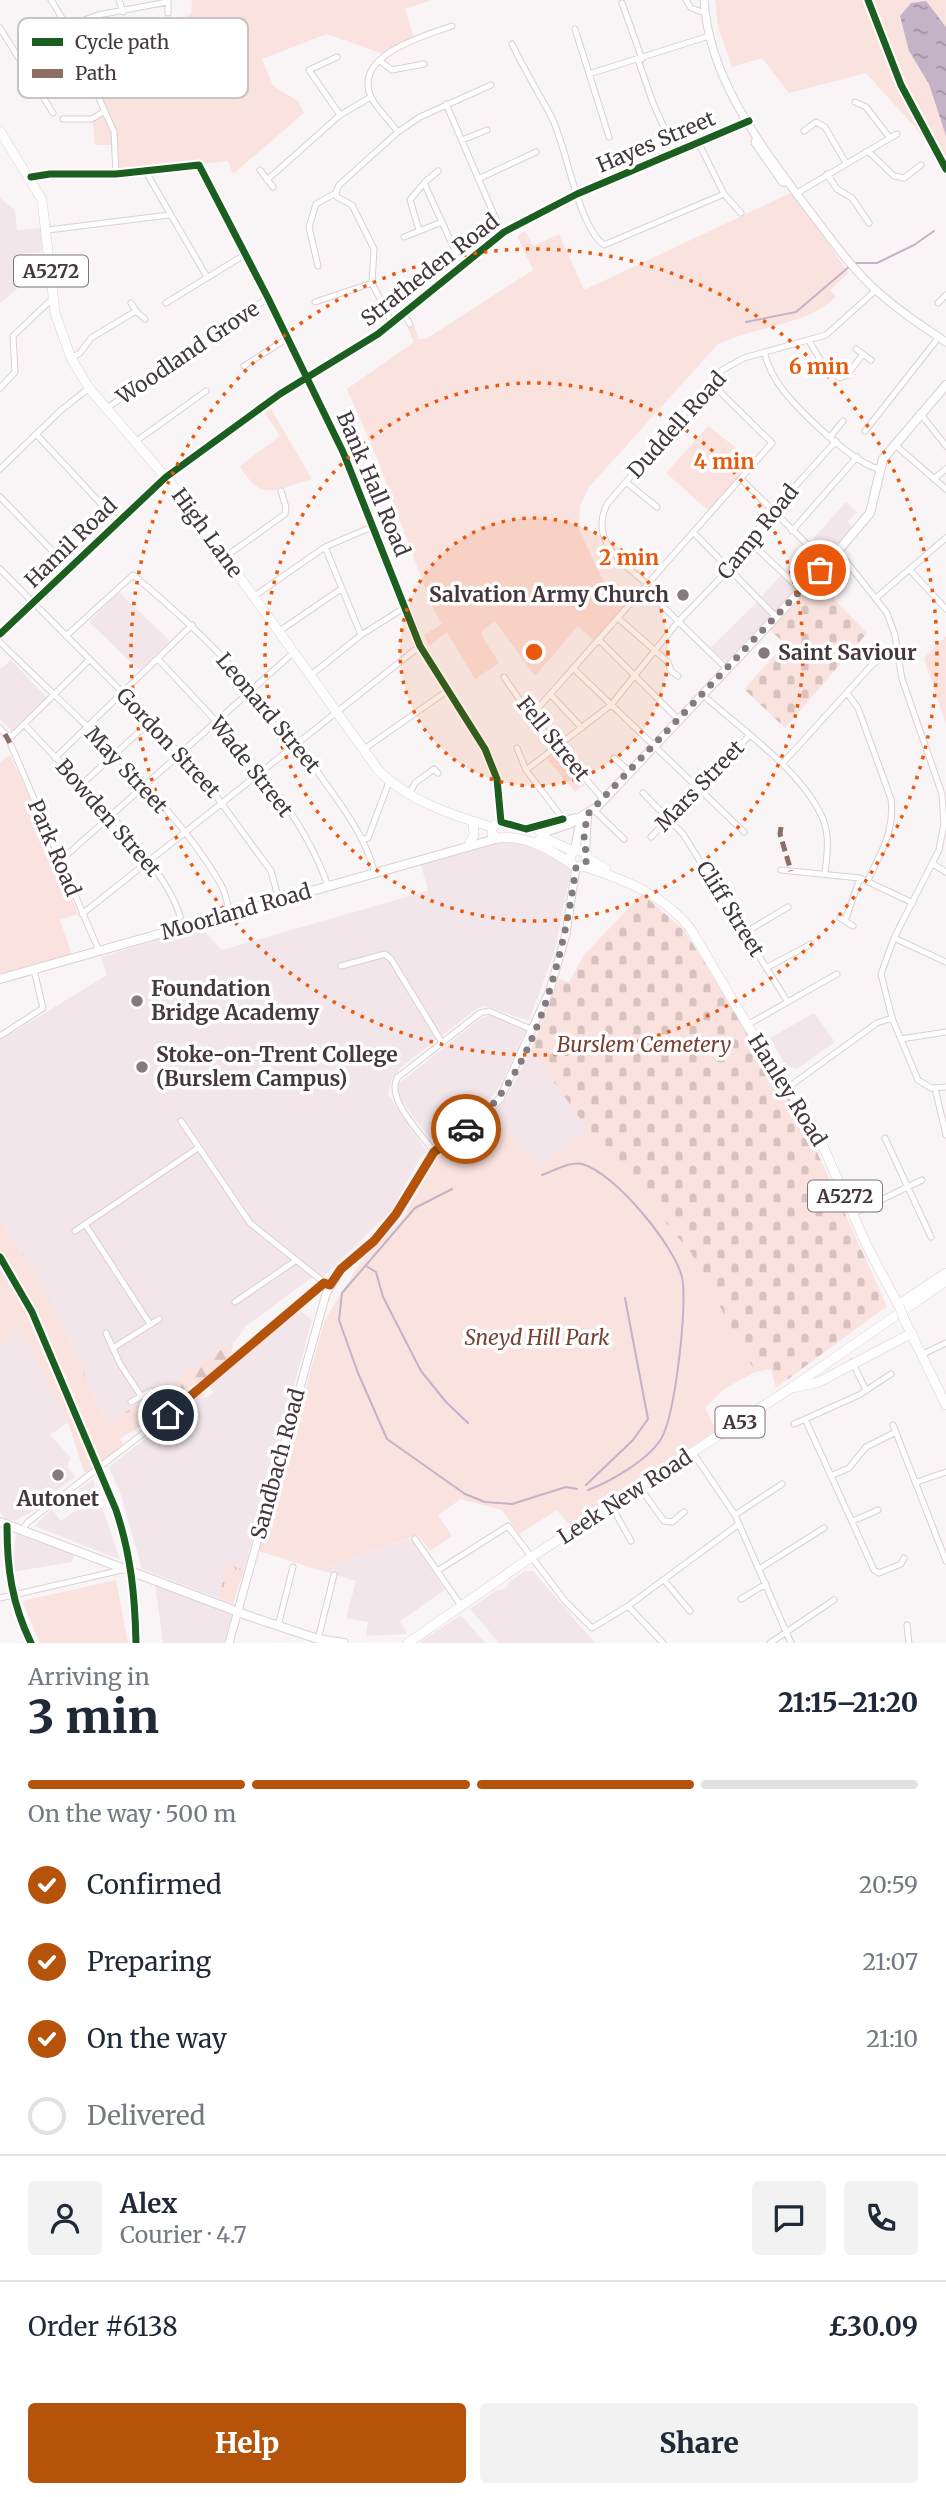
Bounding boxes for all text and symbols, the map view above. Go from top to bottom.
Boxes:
legend [18,18,248,98]
text: Cycle path [75,30,170,54]
text: Path [75,61,117,85]
street label: Hayes Street [592,104,719,179]
street label: Stratheden Road [355,207,504,332]
road number: A5272 [14,256,88,286]
street label: Woodland Grove [110,295,264,411]
text: 6 min [789,353,849,380]
street label: Duddell Road [622,365,732,484]
street label: Bank Hall Road [331,407,416,561]
text: 4 min [694,448,754,475]
street label: Camp Road [711,478,804,585]
street label: High Lane [166,483,249,583]
street label: Hamil Road [19,492,123,593]
pin [790,540,850,600]
text: 2 min [599,544,659,571]
icon: bag [801,551,839,589]
place label: Salvation Army Church [429,581,669,608]
marker: Salvation Army Church [675,587,691,603]
place label: Saint Saviour [778,639,917,666]
centre of rings [522,640,546,664]
marker: Saint Saviour [756,645,772,661]
street label: Leonard Street [210,647,326,778]
street label: Gordon Street [111,682,226,803]
street label: Fell Street [511,691,596,786]
street label: Wade Street [203,710,299,822]
street label: May Street [79,721,173,819]
street label: Mars Street [649,734,750,837]
street label: Bowden Street [50,753,167,882]
street label: Park Road [22,795,87,901]
street label: Cliff Street [690,856,771,962]
street label: Moorland Road [158,877,314,946]
place label: Foundation Bridge Academy [151,975,320,1026]
marker: Foundation Bridge Academy [129,993,145,1009]
street label: Hanley Road [742,1029,833,1151]
park label: Burslem Cemetery [557,1031,731,1058]
place label: Stoke-on-Trent College (Burslem Campus) [156,1041,398,1092]
marker: Stoke-on-Trent College (Burslem Campus) [134,1059,150,1075]
courier [431,1094,501,1164]
icon: car [447,1110,485,1148]
road number: A5272 [808,1180,882,1212]
park label: Sneyd Hill Park [465,1324,610,1351]
pin [138,1385,198,1445]
street label: Sandbach Road [244,1385,311,1542]
icon: home [149,1396,187,1434]
road number: A53 [716,1406,764,1438]
street label: Leek New Road [552,1443,697,1550]
marker: Autonet [50,1467,66,1483]
place label: Autonet [16,1485,100,1512]
text: Arriving in [28,1662,150,1691]
text: 21:15–21:20 [778,1686,918,1719]
text: 3 min [28,1688,159,1746]
text: On the way · 500 m [28,1799,236,1828]
icon: check [28,1866,66,1904]
text: Confirmed [87,1868,222,1901]
text: 20:59 [859,1870,918,1899]
icon: check [28,1943,66,1981]
text: Preparing [87,1945,211,1978]
text: 21:07 [862,1947,918,1976]
icon: check [28,2020,66,2058]
text: On the way [87,2022,227,2055]
text: 21:10 [866,2024,918,2053]
text: Delivered [87,2099,206,2132]
button: person [28,2181,102,2255]
button: chat [752,2181,826,2255]
button: phone [844,2181,918,2255]
text: Alex [120,2187,177,2220]
text: Courier · 4.7 [120,2220,247,2249]
text: Order #6138 [28,2310,178,2343]
text: £30.09 [828,2310,918,2343]
button: Help [28,2403,466,2483]
button: Share [480,2403,918,2483]

